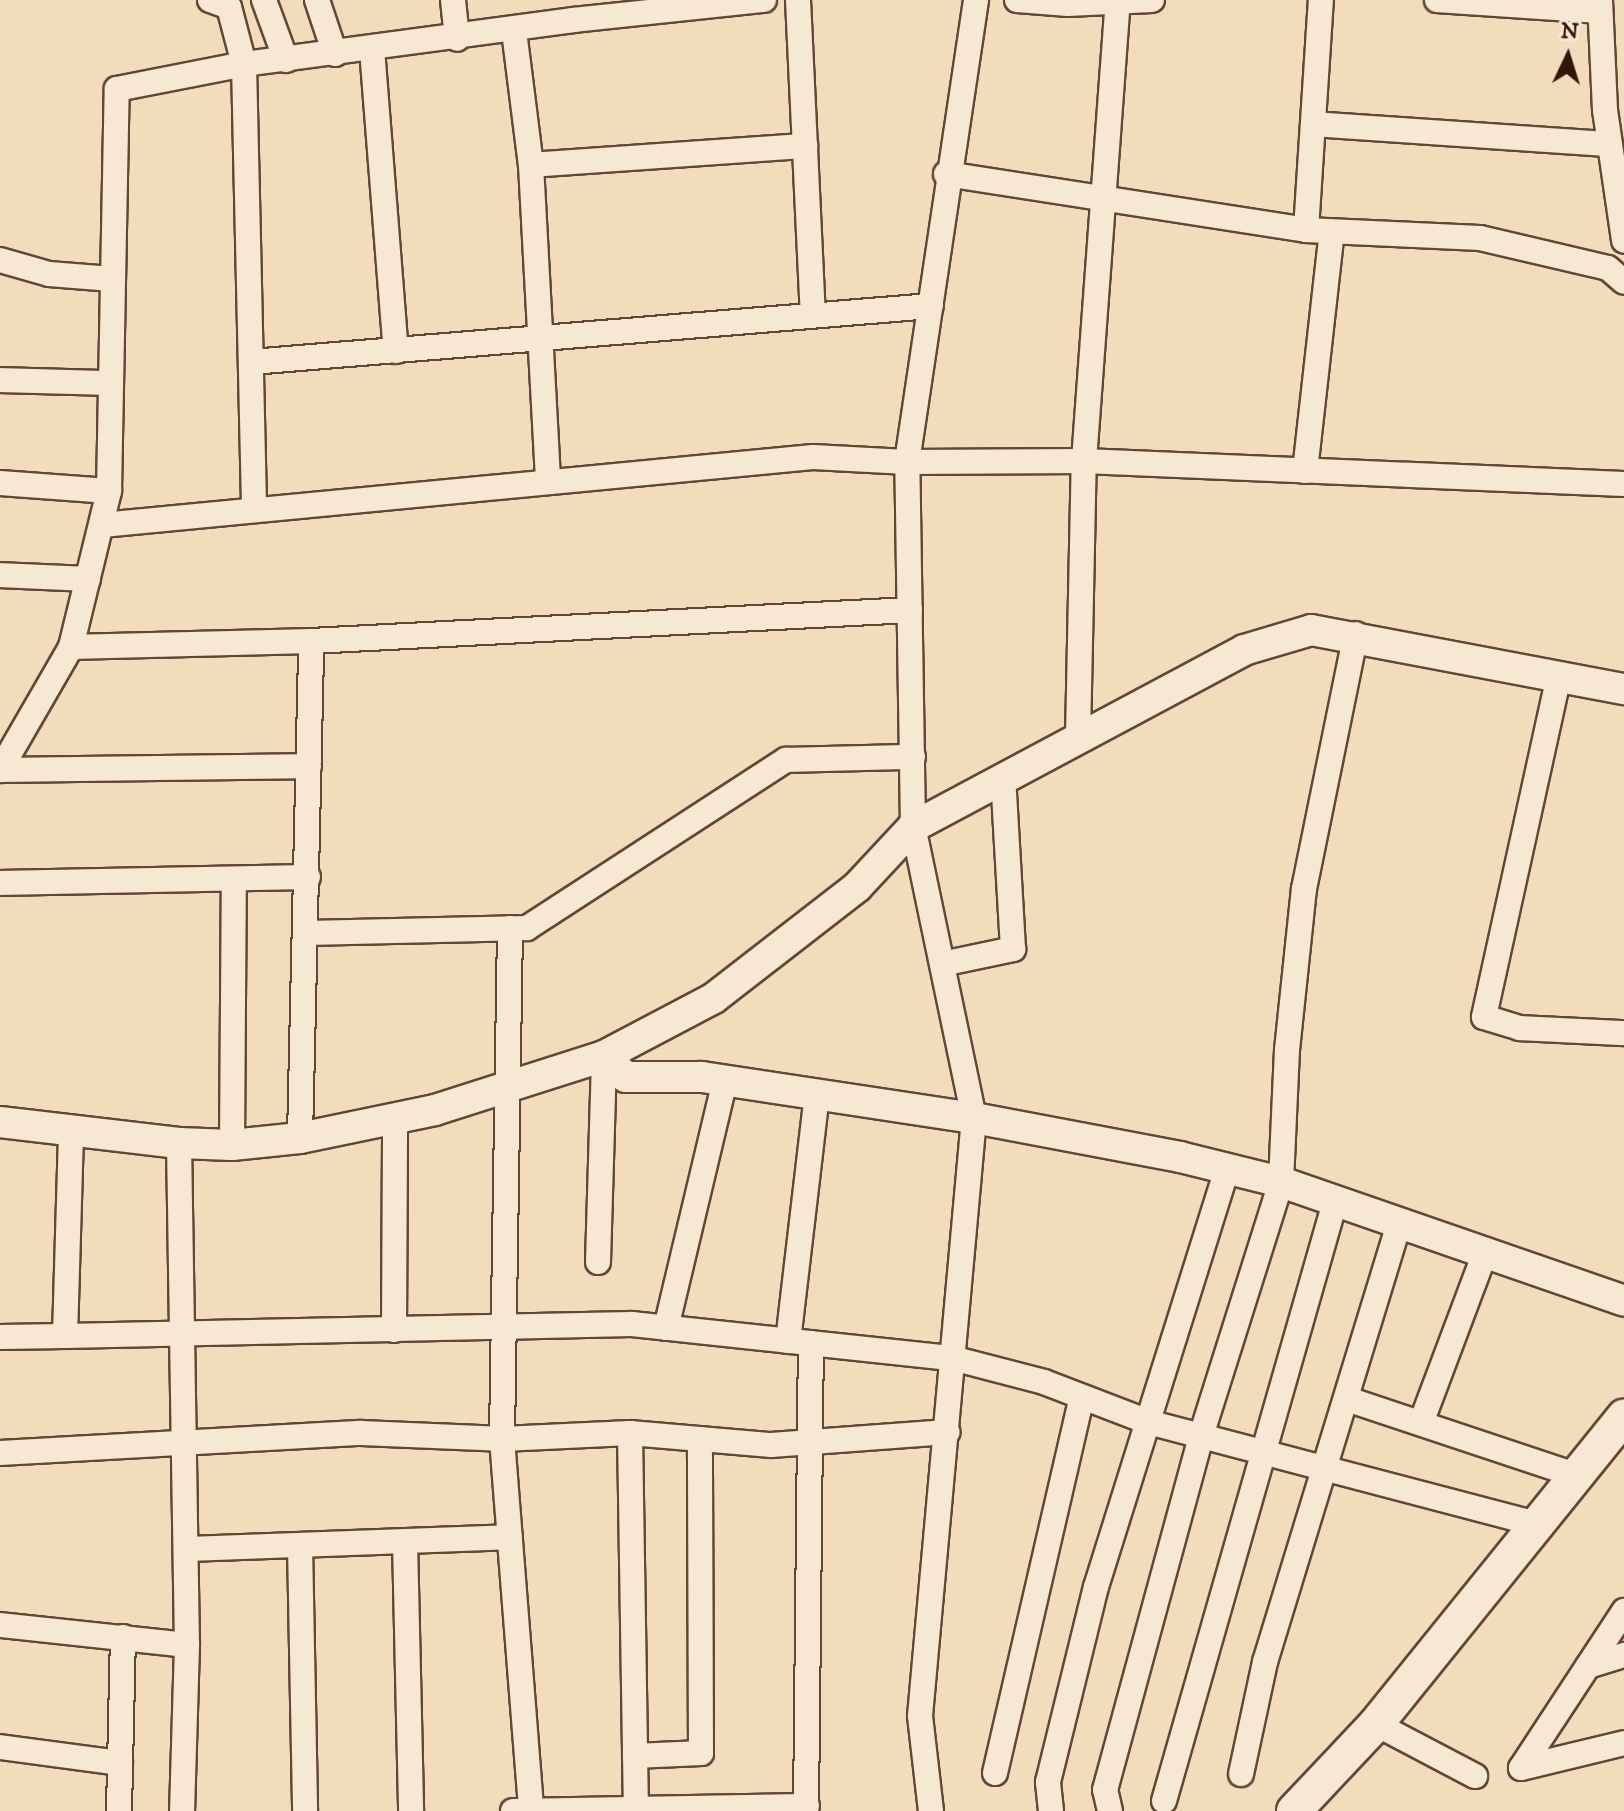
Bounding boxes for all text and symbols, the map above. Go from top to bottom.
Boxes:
north arrow [1528,16,1608,96]
text: N [1560,17,1580,46]

